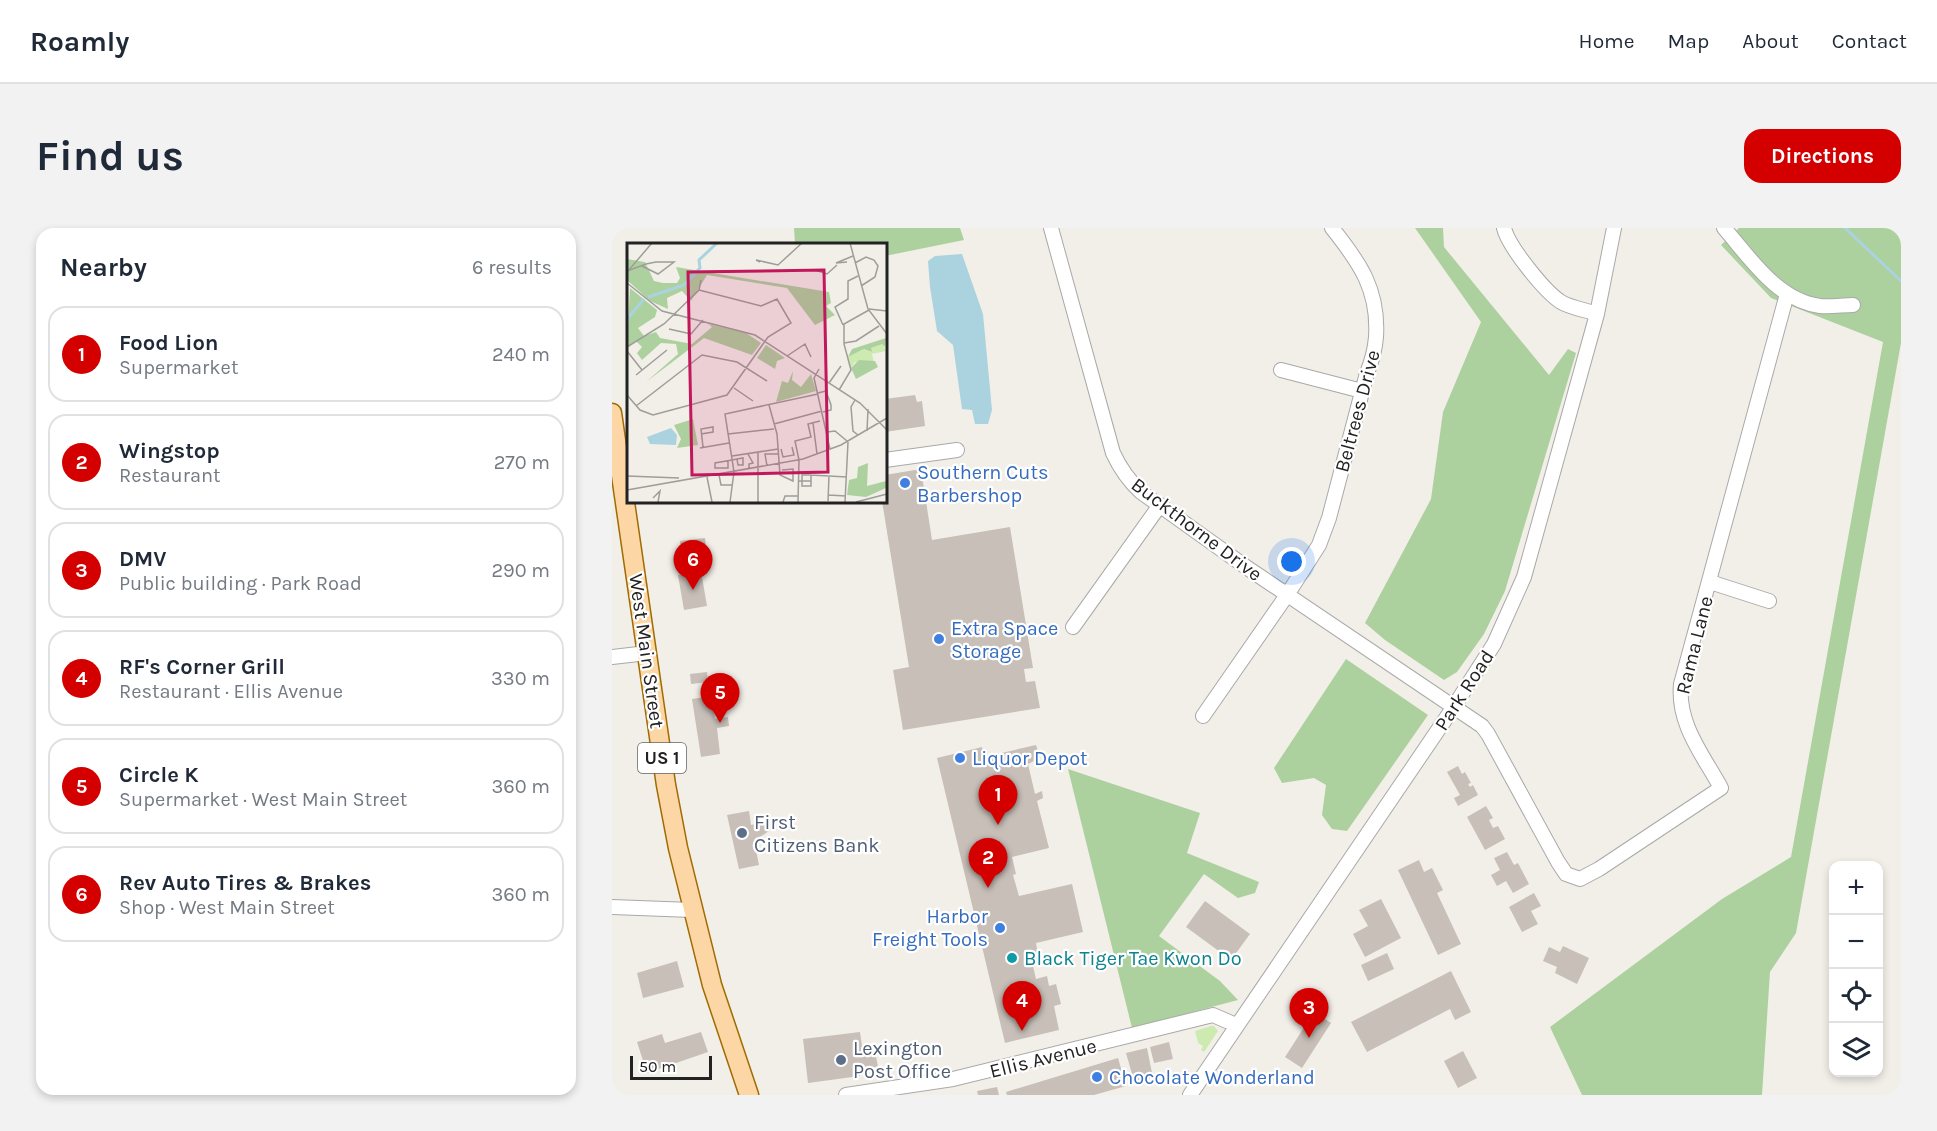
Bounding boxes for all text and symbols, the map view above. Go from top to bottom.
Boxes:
text: Roamly [30,25,129,58]
text: Home [1579,29,1635,53]
text: Map [1668,29,1709,53]
text: About [1742,29,1799,53]
text: Contact [1832,29,1907,53]
button: Directions [1744,129,1901,183]
text: Find us [36,131,184,181]
inset map [627,243,886,502]
text: Nearby [60,252,147,283]
text: 6 results [472,256,552,279]
text: Food Lion [119,330,219,356]
text: 1 [78,343,85,366]
text: 240 m [492,343,550,366]
street label: Beltrees Drive [1330,348,1385,475]
text: Supermarket [119,356,238,379]
text: Wingstop [119,438,220,464]
text: 2 [75,451,88,474]
text: 270 m [494,451,550,474]
place label: Southern Cuts Barbershop [917,461,1048,507]
text: Restaurant [119,464,221,487]
street label: Buckthorne Drive [1127,473,1267,586]
marker: Southern Cuts Barbershop [898,476,912,490]
pin: 6 [674,540,712,590]
text: DMV [119,546,167,572]
your location [1277,547,1306,576]
text: 3 [75,559,88,582]
text: 290 m [491,559,550,582]
text: Public building · Park Road [119,572,362,595]
street label: West Main Street [624,572,669,730]
street label: Rama Lane [1671,594,1718,697]
place label: Extra Space Storage [951,617,1058,663]
marker: Extra Space Storage [932,632,946,646]
street label: Park Road [1430,646,1499,735]
text: RF's Corner Grill [119,654,285,680]
text: 4 [76,667,87,690]
text: 330 m [491,667,550,690]
pin: 5 [700,674,740,723]
text: Restaurant · Ellis Avenue [119,680,343,703]
road number: US 1 [638,743,686,773]
place label: Liquor Depot [972,747,1088,770]
marker: Liquor Depot [953,751,967,765]
text: Circle K [119,762,199,788]
text: 5 [76,775,87,798]
text: 360 m [491,775,550,798]
pin: 1 [978,776,1018,825]
text: Supermarket · West Main Street [119,788,407,811]
place label: First Citizens Bank [754,811,880,857]
marker: First Citizens Bank [735,826,749,840]
pin: 2 [968,838,1007,888]
map controls [1829,861,1883,1077]
button: + [1829,861,1883,915]
text: Rev Auto Tires & Brakes [119,870,371,896]
text: 6 [75,883,88,906]
text: 360 m [491,883,550,906]
text: Shop · West Main Street [119,896,335,919]
place label: Harbor Freight Tools [872,905,989,951]
button: − [1829,915,1883,969]
marker: Harbor Freight Tools [993,921,1007,935]
place label: Black Tiger Tae Kwon Do [1024,947,1242,970]
marker: Black Tiger Tae Kwon Do [1005,951,1019,965]
button: locate [1829,969,1883,1023]
pin: 4 [1002,982,1042,1031]
pin: 3 [1290,988,1328,1038]
button: layers [1829,1023,1883,1077]
street label: Ellis Avenue [987,1034,1099,1083]
place label: Lexington Post Office [853,1037,951,1083]
scale bar [630,1053,712,1080]
marker: Lexington Post Office [834,1053,848,1067]
text: 50 m [639,1057,676,1076]
place label: Chocolate Wonderland [1109,1066,1315,1089]
marker: Chocolate Wonderland [1090,1070,1104,1084]

